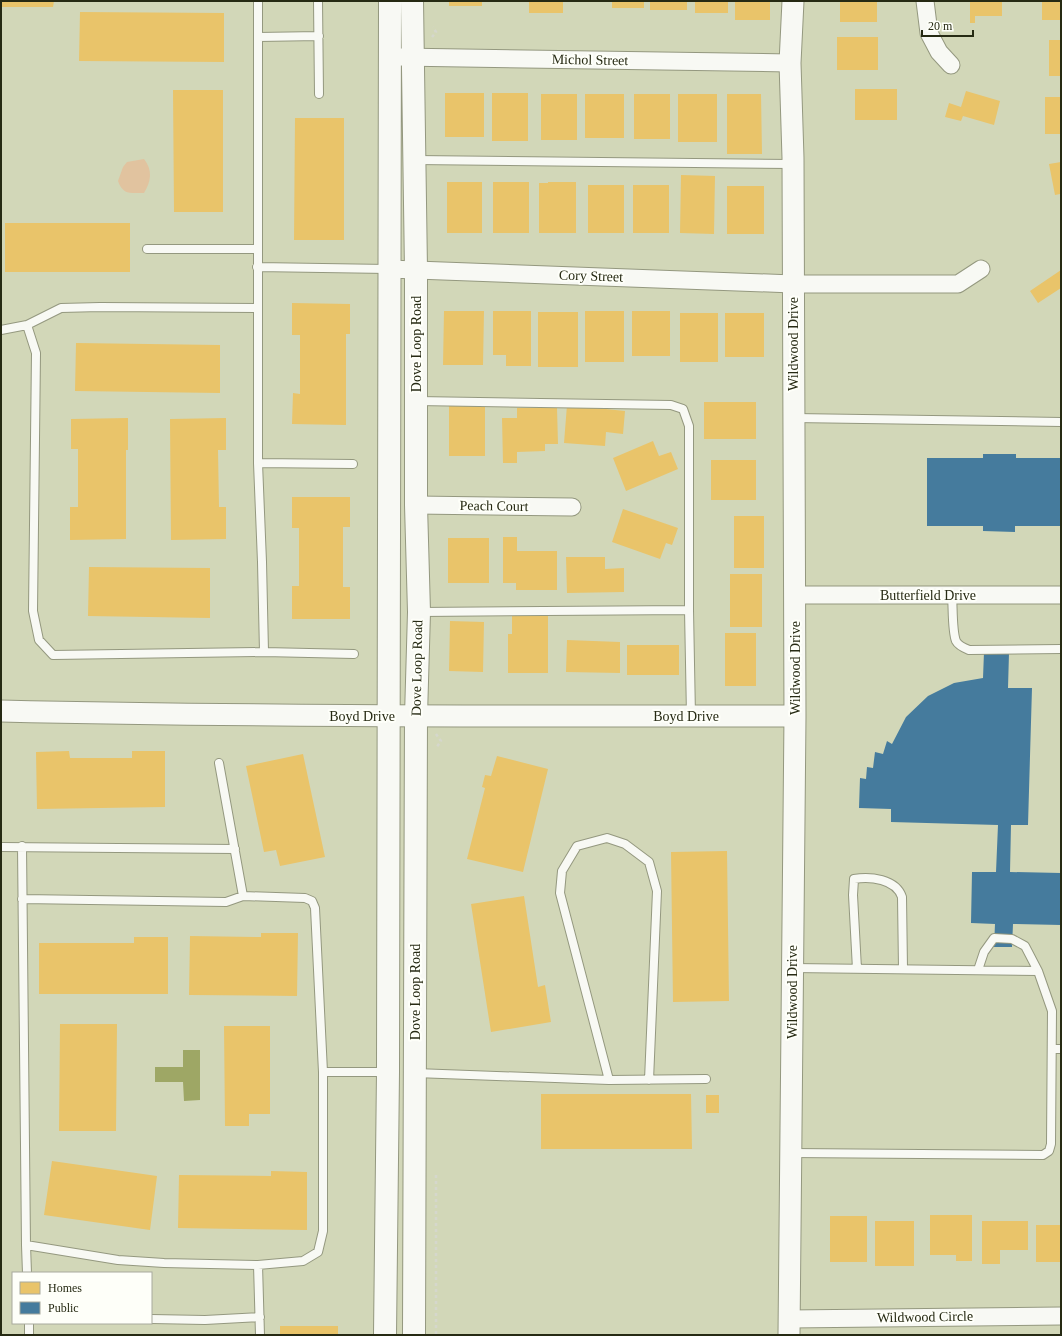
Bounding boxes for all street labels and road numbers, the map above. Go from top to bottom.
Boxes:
street label: Michol Street [552,52,629,68]
street label: Cory Street [559,267,623,285]
street label: Dove Loop Road [409,296,424,392]
street label: Wildwood Drive [786,297,801,391]
street label: Peach Court [459,498,529,514]
street label: Butterfield Drive [880,588,976,603]
street label: Dove Loop Road [409,620,425,716]
street label: Wildwood Drive [788,621,803,715]
street label: Boyd Drive [329,709,395,724]
street label: Boyd Drive [653,709,719,724]
street label: Dove Loop Road [408,944,423,1040]
street label: Wildwood Drive [785,945,800,1039]
street label: Wildwood Circle [877,1309,973,1325]

